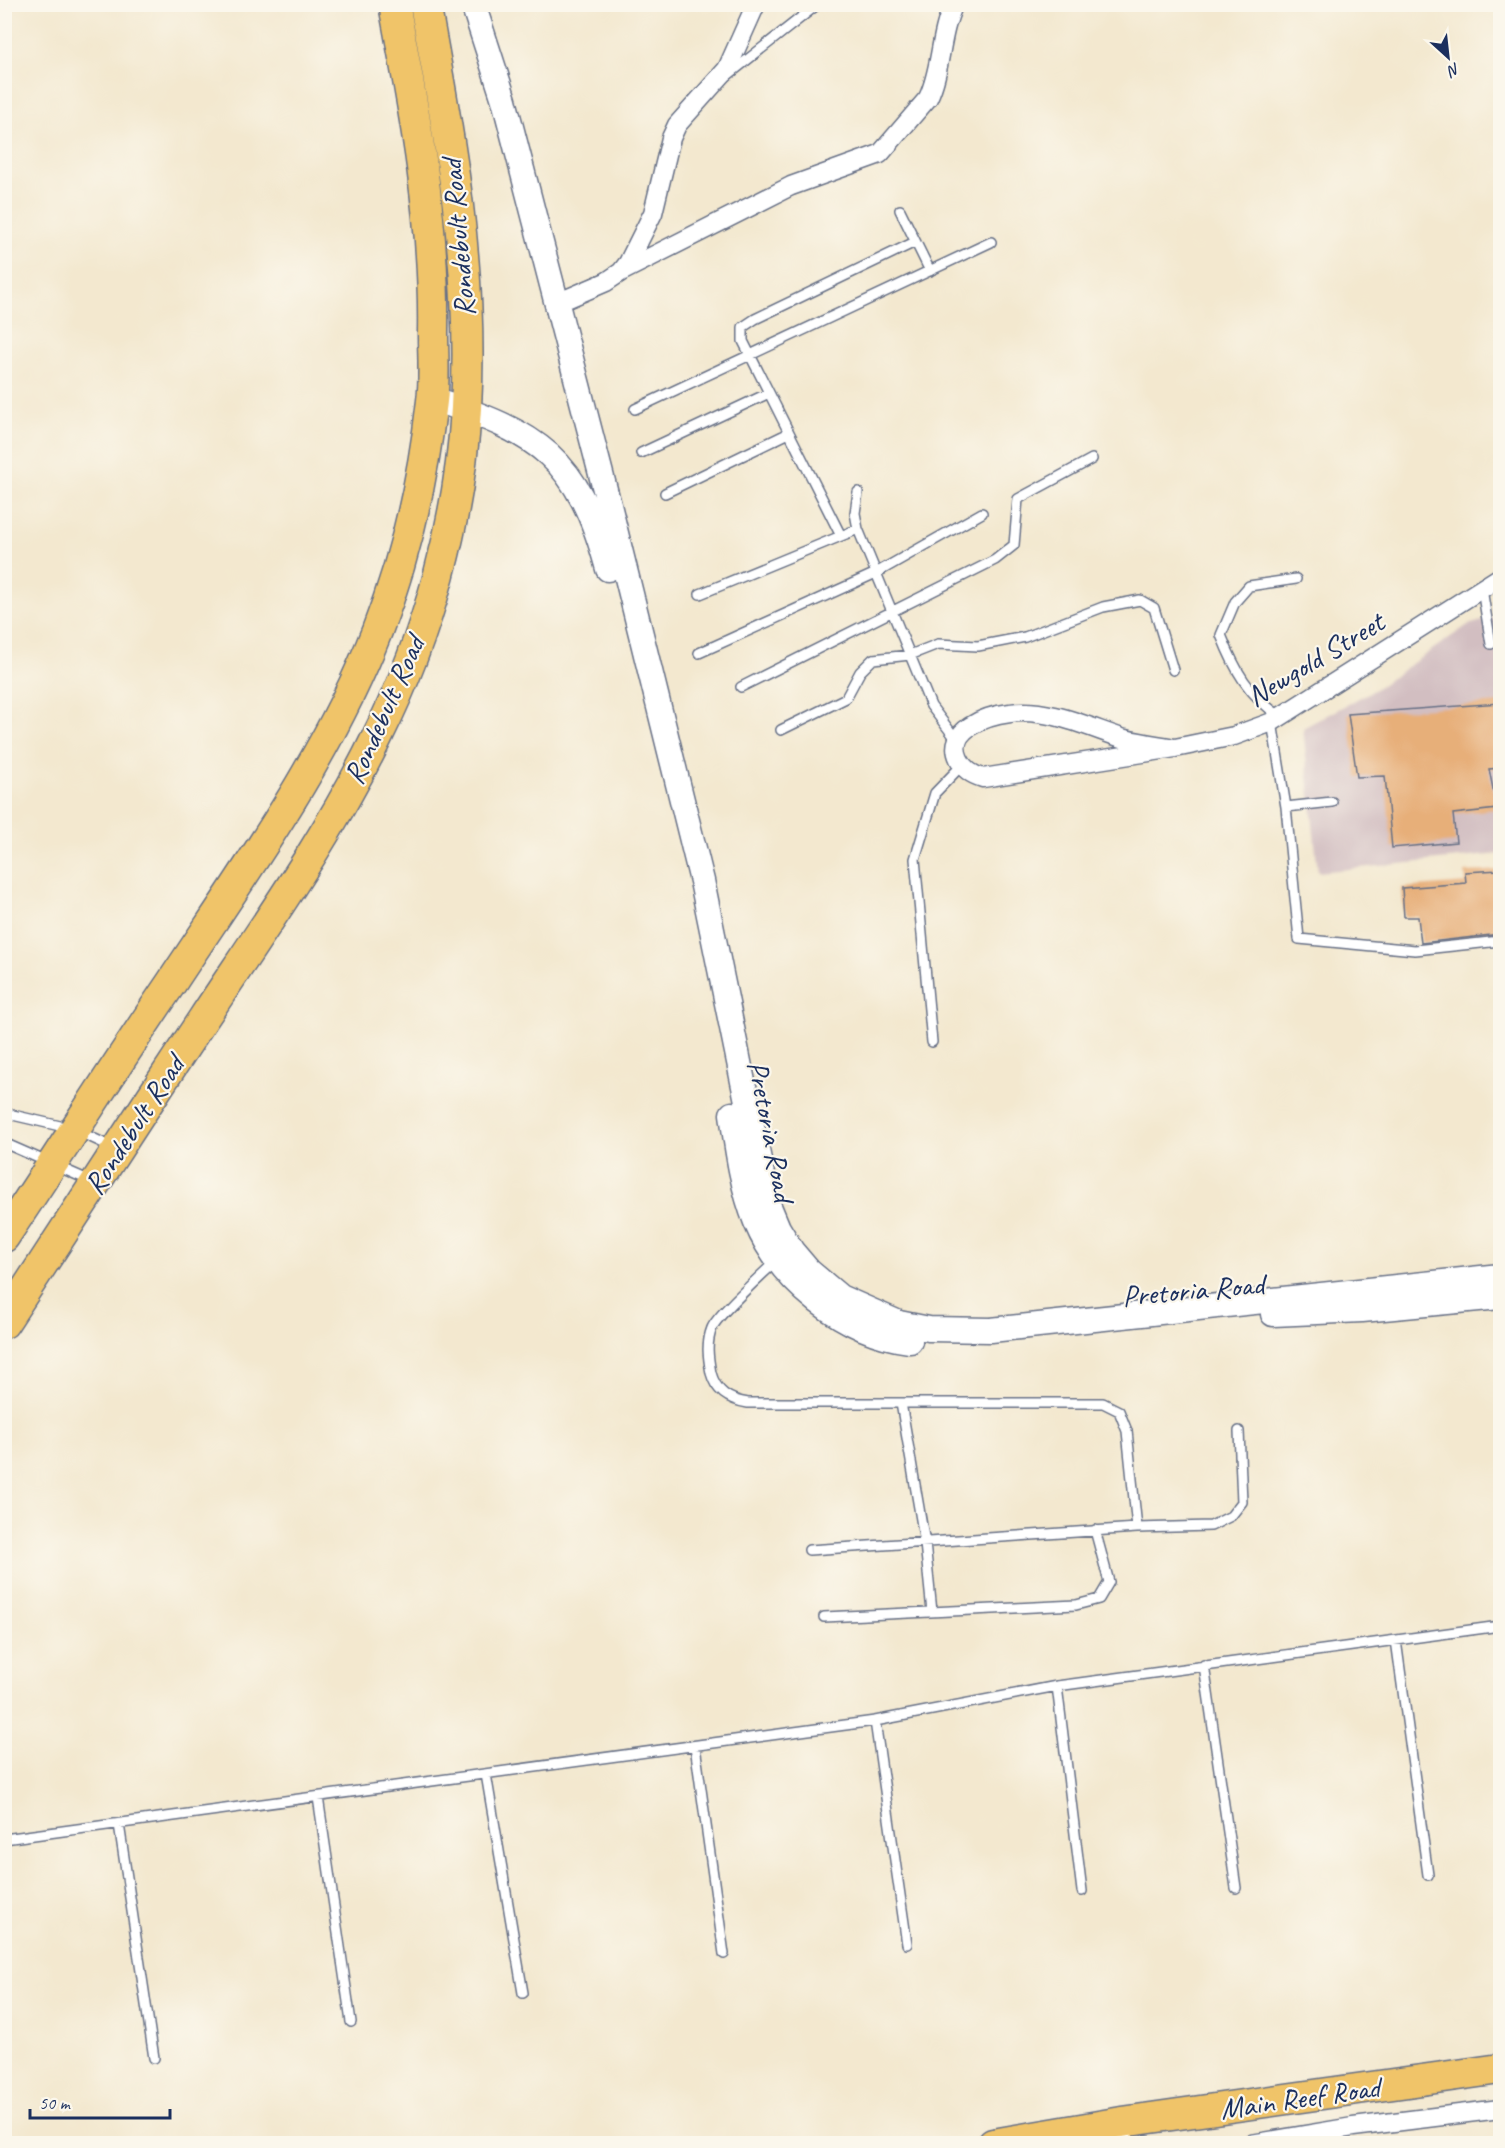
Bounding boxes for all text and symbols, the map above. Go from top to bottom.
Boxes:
north arrow [1418,27,1478,87]
text: N [1443,58,1463,82]
street label: Rondebult Road [432,153,484,318]
street label: Newgold Street [1239,602,1393,715]
street label: Rondebult Road [334,626,435,790]
street label: Rondebult Road [75,1045,195,1202]
street label: Pretoria Road [739,1058,804,1209]
street label: Pretoria Road [1120,1265,1270,1315]
street label: Main Reef Road [1218,2067,1386,2128]
scale bar [30,2082,170,2120]
text: 50 m [39,2092,72,2114]

